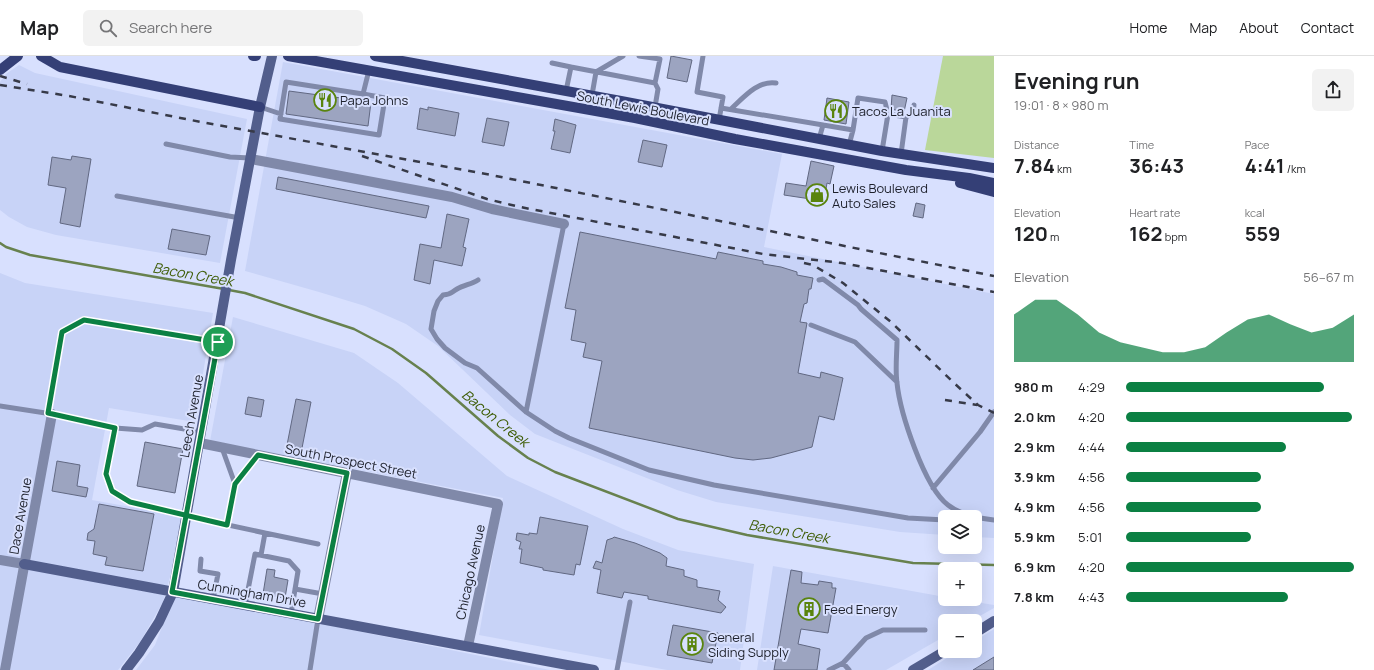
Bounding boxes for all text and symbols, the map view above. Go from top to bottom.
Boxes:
search box [83,10,363,46]
text: Map [20,15,59,41]
icon: search [97,17,119,39]
text: Search here [129,17,212,38]
text: Home [1130,18,1167,37]
text: Map [1189,18,1217,37]
text: About [1239,18,1279,37]
text: Contact [1301,18,1354,37]
text: Evening run [1014,66,1139,96]
button: share [1312,69,1354,111]
street label: South Lewis Boulevard [575,86,711,130]
restaurant icon: Papa Johns [312,87,338,113]
place label: Papa Johns [340,91,408,109]
text: 19:01 · 8 × 980 m [1014,96,1108,114]
restaurant icon: Tacos La Juanita [823,98,849,124]
place label: Tacos La Juanita [852,102,951,120]
text: Distance [1014,137,1059,152]
text: Time [1129,137,1154,152]
text: Pace [1245,137,1270,152]
text: 7.84 [1014,152,1055,179]
text: 36:43 [1129,152,1184,179]
text: 4:41 [1245,152,1285,179]
text: km [1055,161,1072,176]
text: /km [1285,161,1306,176]
place label: Lewis Boulevard Auto Sales [832,179,928,212]
shop icon: Lewis Boulevard Auto Sales [804,182,830,208]
text: Elevation [1014,205,1060,220]
text: Heart rate [1129,205,1180,220]
text: kcal [1245,205,1265,220]
text: 120 [1014,220,1048,247]
text: 162 [1129,220,1162,247]
text: 559 [1245,220,1281,247]
text: m [1048,229,1059,244]
text: bpm [1162,229,1187,244]
water label: Bacon Creek [151,258,237,291]
text: Elevation [1014,268,1069,286]
text: 56–67 m [1303,268,1354,286]
pin [201,325,235,359]
icon: arrive [207,331,229,353]
street label: Leech Avenue [175,373,207,459]
text: 980 m [1014,378,1053,396]
text: 4:29 [1078,378,1105,396]
water label: Bacon Creek [458,385,535,452]
text: 2.0 km [1014,408,1056,426]
text: 4:20 [1078,408,1105,426]
text: 2.9 km [1014,438,1055,456]
text: 4:44 [1078,438,1105,456]
street label: South Prospect Street [283,439,419,483]
text: 3.9 km [1014,468,1055,486]
text: 4:56 [1078,468,1105,486]
street label: Dace Avenue [4,476,36,556]
text: 4.9 km [1014,498,1055,516]
text: 4:56 [1078,498,1105,516]
map controls [938,510,982,658]
button: layers [938,510,982,554]
water label: Bacon Creek [747,515,833,548]
street label: Chicago Avenue [451,522,489,621]
text: 5.9 km [1014,528,1055,546]
text: 5:01 [1078,528,1102,546]
text: 6.9 km [1014,558,1055,576]
text: 4:20 [1078,558,1105,576]
button: + [938,562,982,606]
street label: Cunningham Drive [196,575,308,611]
text: 7.8 km [1014,588,1054,606]
text: 4:43 [1078,588,1104,606]
building icon: Feed Energy [796,596,822,622]
place label: Feed Energy [824,600,898,618]
button: − [938,614,982,658]
place label: General Siding Supply [708,628,789,661]
building icon: General Siding Supply [679,631,705,657]

